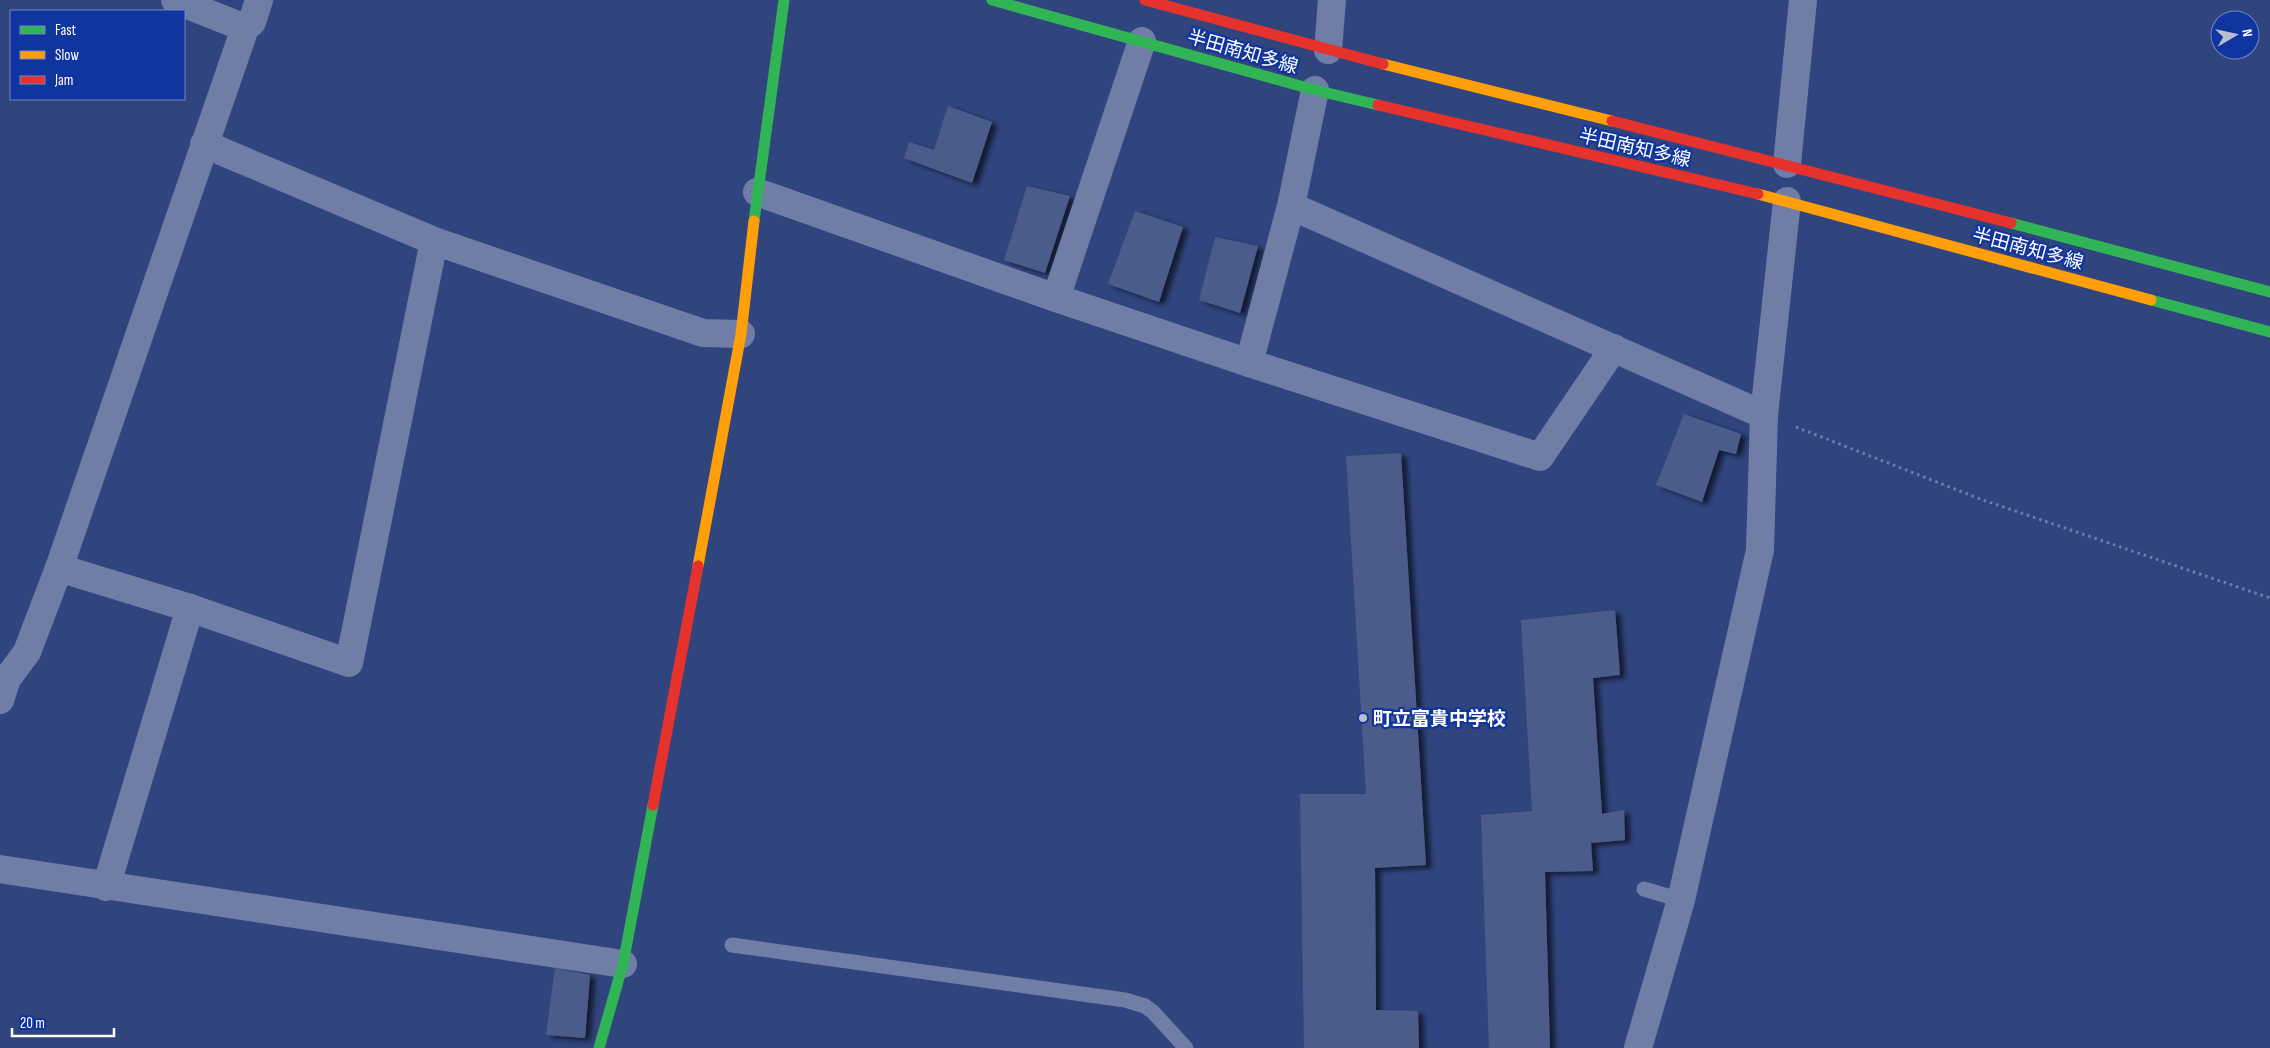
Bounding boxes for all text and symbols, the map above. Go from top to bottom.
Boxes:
legend [10,10,185,100]
north arrow [2210,10,2260,60]
text: Fast [55,21,77,40]
street label: 半田南知多線 [1185,26,1301,79]
text: N [2238,28,2256,38]
text: Slow [55,46,79,65]
text: Jam [54,71,73,90]
street label: 半田南知多線 [1577,124,1693,172]
street label: 半田南知多線 [1970,224,2086,275]
place label: 町立富貴中学校 [1373,708,1506,731]
marker: 町立富貴中学校 [1357,712,1369,724]
scale bar [12,1006,115,1038]
text: 20 m [20,1014,45,1033]

